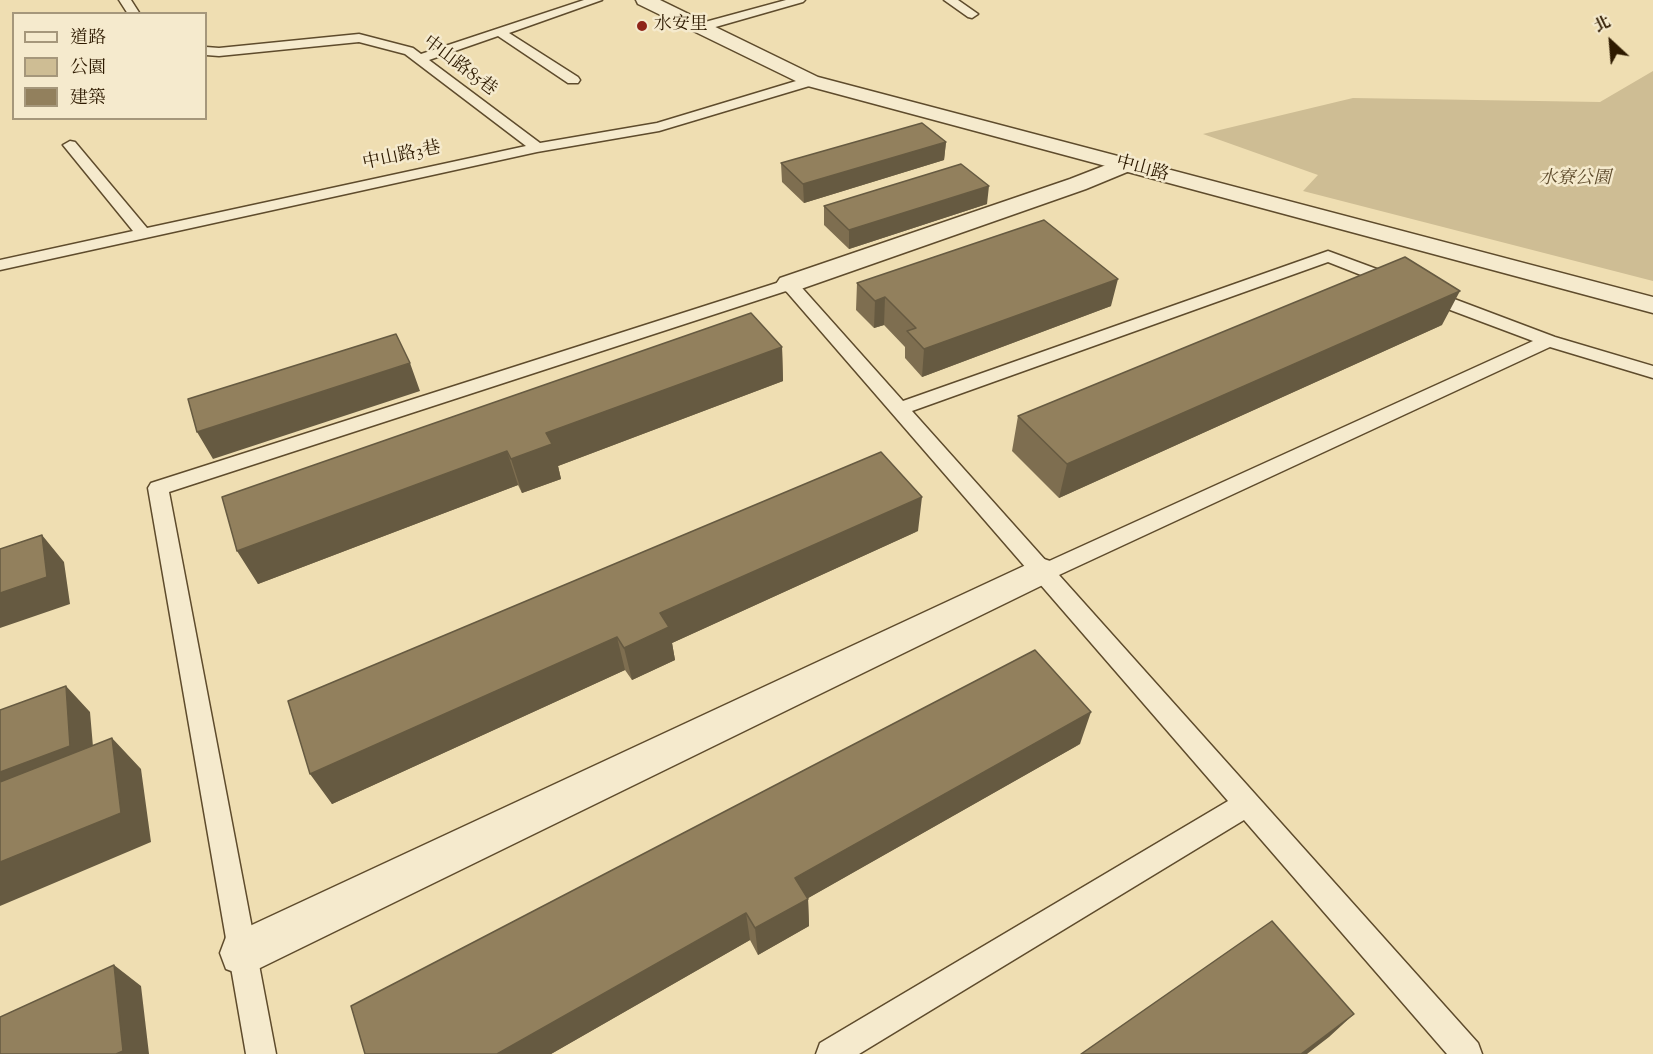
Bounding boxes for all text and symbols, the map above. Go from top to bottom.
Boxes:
legend [12,12,207,120]
north arrow [1581,12,1641,72]
text: 北 [1591,12,1615,39]
place label: 水安里 [654,15,708,37]
marker: 水安里 [635,19,649,33]
text: 道路 [70,26,106,52]
street label: 中山路85巷 [418,32,500,102]
text: 公園 [70,56,106,82]
text: 建築 [70,86,106,112]
street label: 中山路3巷 [361,138,443,176]
street label: 中山路 [1113,153,1171,187]
park label: 水寮公園 [1539,169,1611,191]

